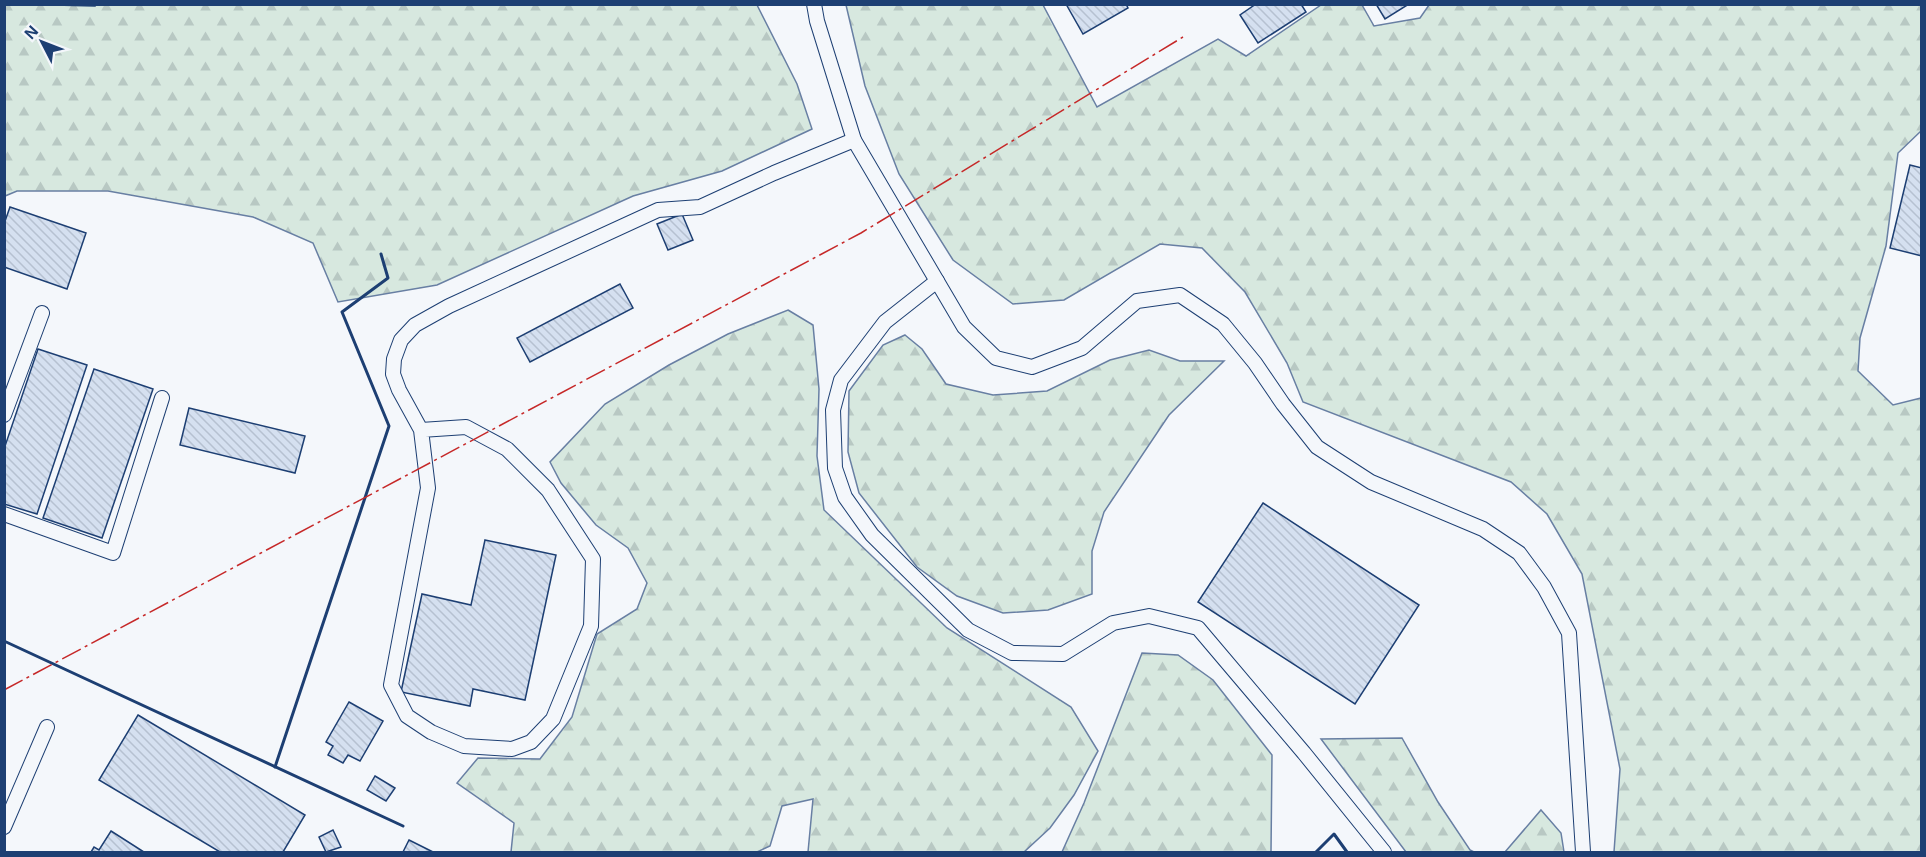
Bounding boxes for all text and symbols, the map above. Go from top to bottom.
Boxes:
north arrow [12,12,72,72]
text: N [21,22,41,42]

